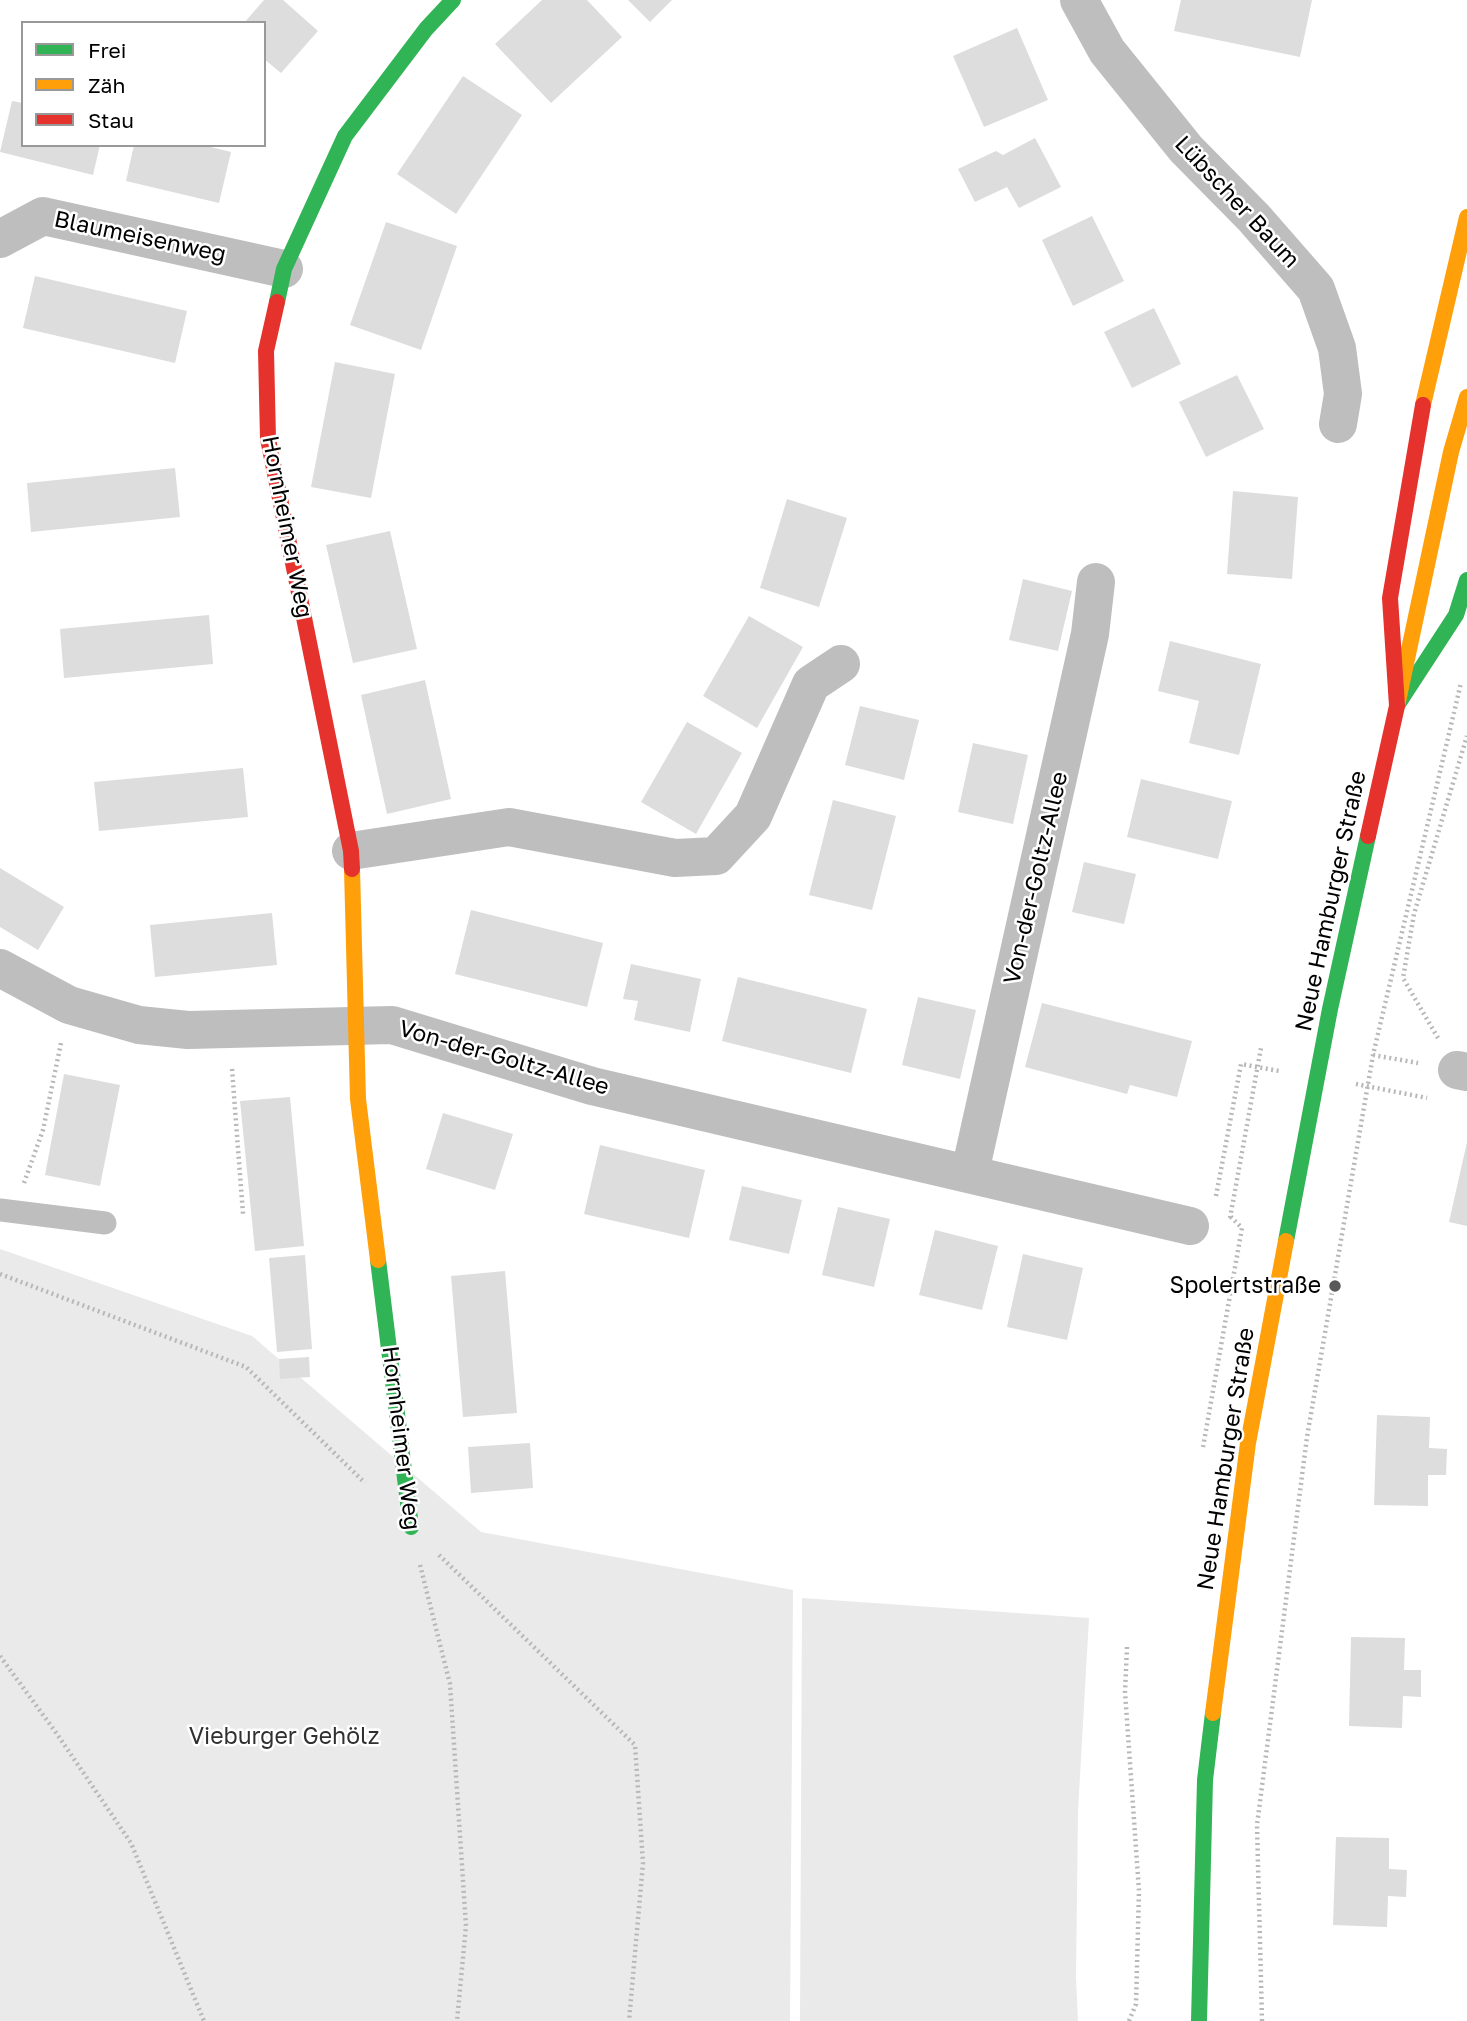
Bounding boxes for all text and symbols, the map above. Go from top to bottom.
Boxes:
legend [21,21,266,147]
text: Frei [88,37,126,63]
text: Zäh [88,72,125,98]
text: Stau [88,107,134,133]
street label: Lübscher Baum [1169,130,1305,274]
street label: Blaumeisenweg [52,205,228,269]
street label: Hornheimer Weg [256,434,318,620]
street label: Neue Hamburger Straße [1290,768,1372,1034]
street label: Von-der-Goltz-Allee [998,769,1074,987]
street label: Von-der-Goltz-Allee [396,1015,612,1101]
place label: Spolertstraße [1169,1272,1321,1300]
marker: Spolertstraße [1327,1278,1343,1294]
street label: Neue Hamburger Straße [1192,1326,1260,1592]
street label: Hornheimer Weg [376,1344,426,1532]
park label: Vieburger Gehölz [189,1723,379,1751]

